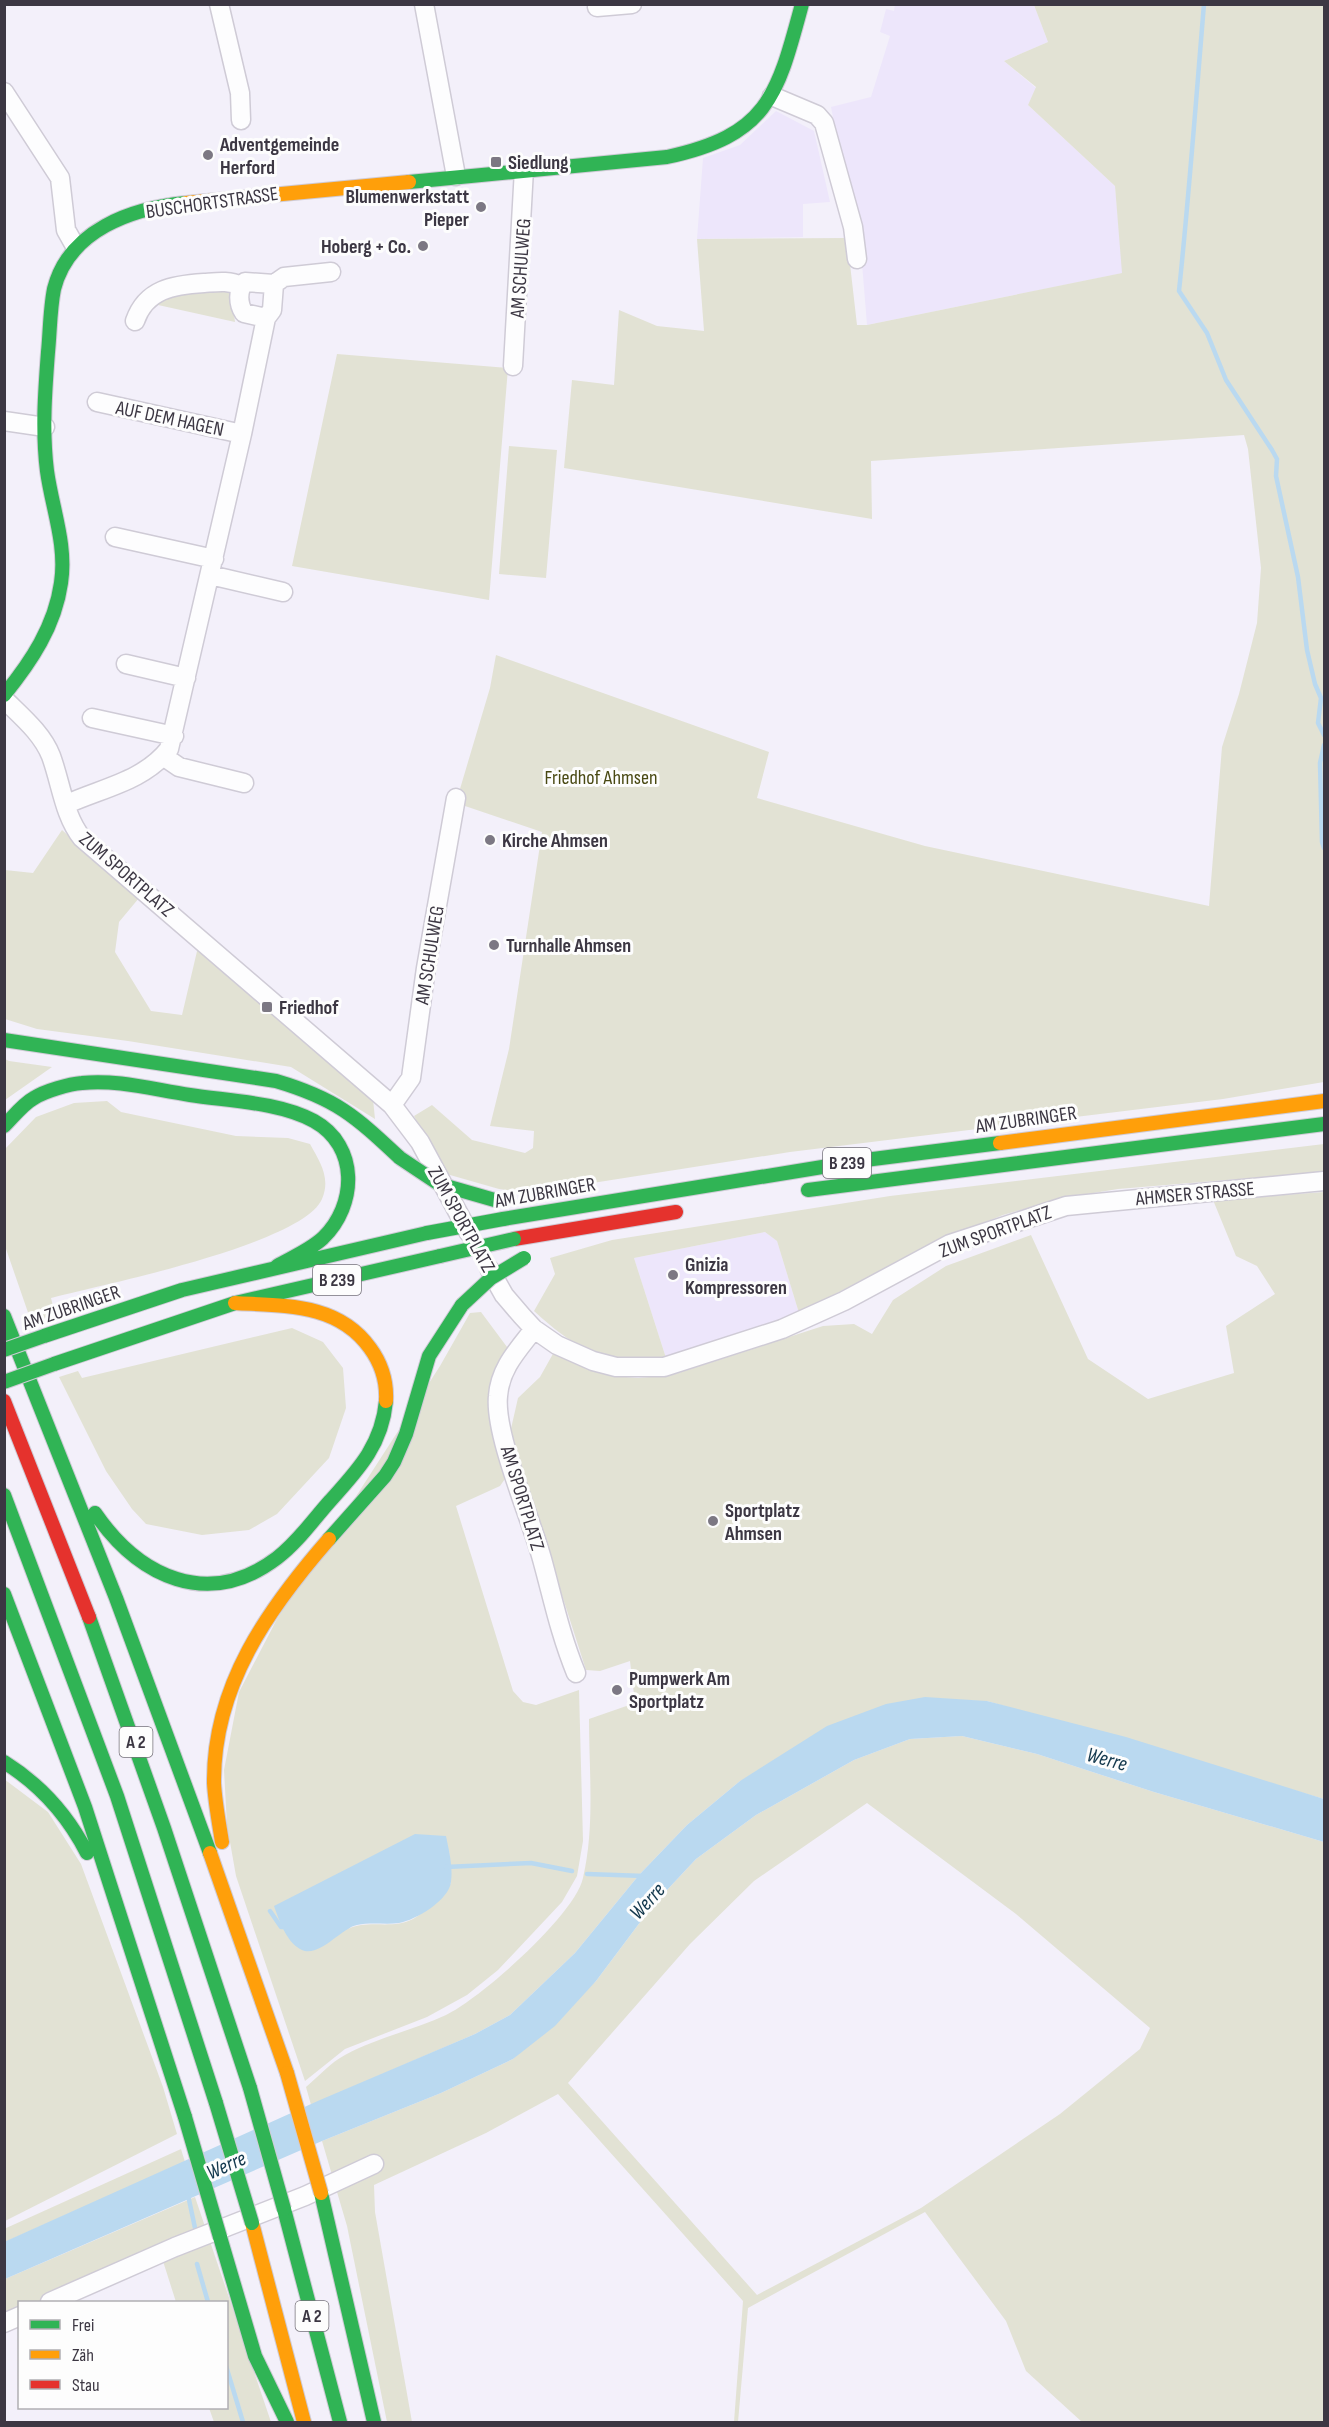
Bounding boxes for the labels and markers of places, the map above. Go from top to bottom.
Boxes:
place label: Adventgemeinde Herford [219,133,339,180]
marker: Adventgemeinde Herford [201,148,215,162]
place label: Siedlung [508,151,569,175]
marker: Siedlung [489,155,503,169]
place label: Blumenwerkstatt Pieper [346,185,469,232]
marker: Blumenwerkstatt Pieper [474,200,488,214]
place label: Hoberg + Co. [321,235,411,259]
marker: Hoberg + Co. [416,239,430,253]
place label: Kirche Ahmsen [502,829,608,853]
marker: Kirche Ahmsen [483,833,497,847]
place label: Turnhalle Ahmsen [506,934,631,958]
marker: Turnhalle Ahmsen [487,938,501,952]
place label: Friedhof [279,996,339,1020]
marker: Friedhof [260,1000,274,1014]
place label: Gnizia Kompressoren [685,1253,787,1300]
marker: Gnizia Kompressoren [666,1268,680,1282]
place label: Sportplatz Ahmsen [724,1499,800,1546]
marker: Sportplatz Ahmsen [706,1514,720,1528]
place label: Pumpwerk Am Sportplatz [629,1667,730,1714]
marker: Pumpwerk Am Sportplatz [610,1683,624,1697]

